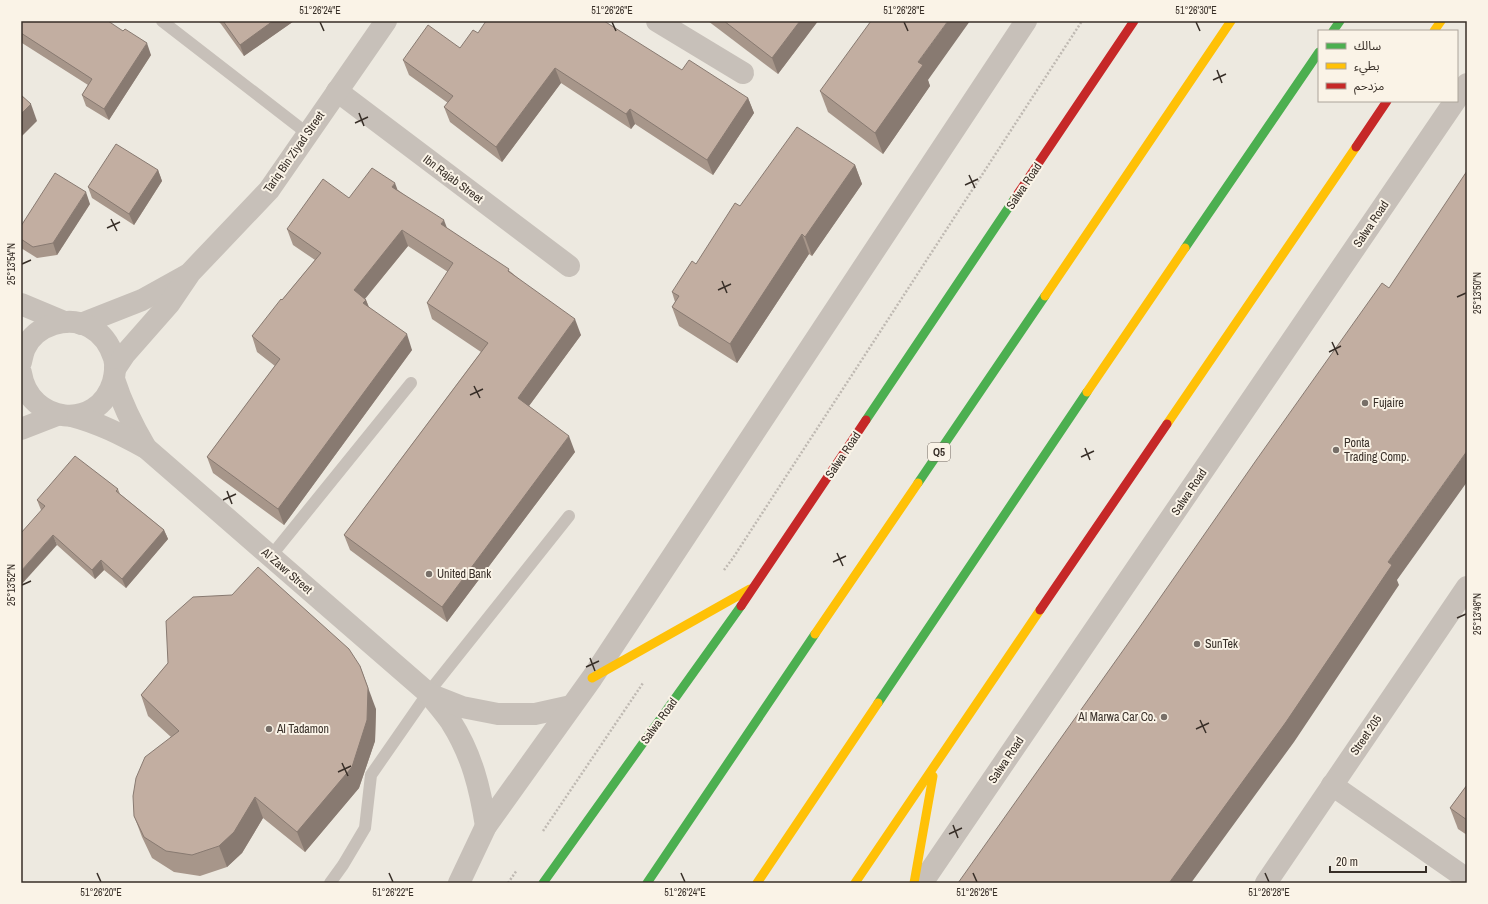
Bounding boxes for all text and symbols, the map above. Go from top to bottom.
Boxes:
text: 51°26'24"E [299,4,341,17]
text: 51°26'26"E [591,4,633,17]
text: 51°26'28"E [883,4,925,17]
text: 51°26'30"E [1175,4,1217,17]
legend [1318,30,1458,102]
text: سالك [1354,38,1381,54]
text: بطيء [1354,58,1380,76]
text: مزدحم [1354,78,1384,95]
street label: Tariq Bin Ziyad Street [260,108,328,196]
street label: Ibn Rajab Street [420,151,486,207]
street label: Salwa Road [1003,160,1045,212]
street label: Salwa Road [1350,198,1392,250]
text: 25°13'54"N [5,243,18,285]
text: 25°13'50"N [1471,272,1484,314]
place label: Fujaire [1373,395,1404,411]
marker: Fujaire [1360,398,1370,408]
street label: Salwa Road [822,429,864,481]
place label: Ponta Trading Comp. [1344,435,1409,465]
road number: Q5 [928,443,950,461]
marker: Ponta Trading Comp. [1331,445,1341,455]
street label: Salwa Road [1168,466,1210,518]
street label: Al Zawr Street [257,544,316,598]
text: 25°13'52"N [5,564,18,606]
place label: United Bank [437,566,491,582]
marker: United Bank [424,569,434,579]
text: 25°13'48"N [1471,593,1484,635]
place label: SunTek [1205,636,1238,652]
marker: SunTek [1192,639,1202,649]
street label: Salwa Road [637,695,681,747]
place label: Al Marwa Car Co. [1077,709,1156,725]
street label: Street 205 [1347,711,1386,758]
marker: Al Marwa Car Co. [1159,712,1169,722]
place label: Al Tadamon [276,721,329,737]
marker: Al Tadamon [264,724,274,734]
street label: Salwa Road [985,734,1027,786]
scale bar [1330,848,1426,874]
text: 20 m [1336,854,1358,870]
text: 51°26'20"E [80,886,122,899]
text: 51°26'22"E [372,886,414,899]
text: 51°26'24"E [664,886,706,899]
text: 51°26'26"E [956,886,998,899]
text: 51°26'28"E [1248,886,1290,899]

